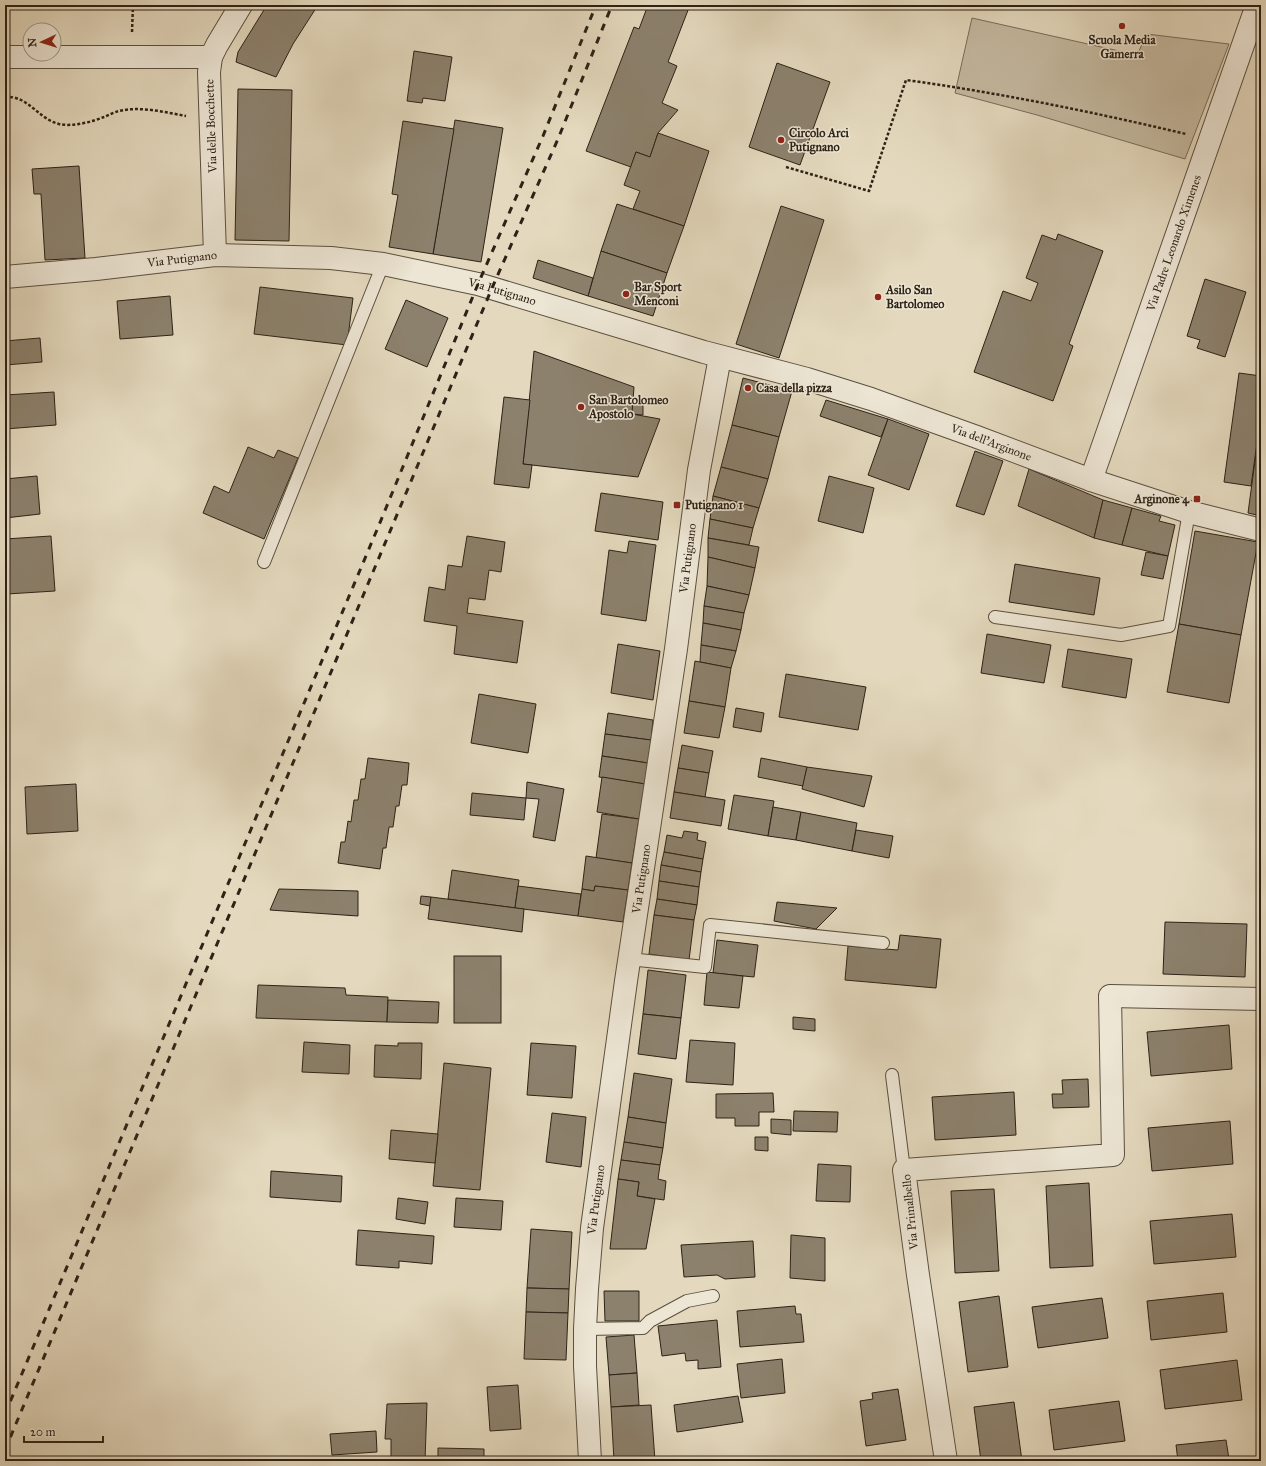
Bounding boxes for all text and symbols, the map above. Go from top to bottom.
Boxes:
marker: Scuola Media Gamerra [1117,21,1127,31]
north arrow [22,22,62,62]
place label: Scuola Media Gamerra [1089,33,1156,61]
text: N [26,37,39,48]
street label: Via delle Bocchette [202,79,220,174]
place label: Circolo Arci Putignano [789,126,850,155]
marker: Circolo Arci Putignano [776,135,786,145]
street label: Via Padre Leonardo Ximenes [1143,173,1204,314]
street label: Via Putignano [145,248,218,270]
street label: Via Putignano [466,275,538,308]
place label: Bar Sport Menconi [634,280,683,308]
place label: Asilo San Bartolomeo [885,283,944,311]
marker: Bar Sport Menconi [621,289,631,299]
marker: Asilo San Bartolomeo [873,292,883,302]
place label: Casa della pizza [756,381,833,396]
marker: Casa della pizza [743,383,753,393]
place label: San Bartolomeo Apostolo [588,393,668,422]
marker: San Bartolomeo Apostolo [576,402,586,412]
street label: Via dell'Arginone [948,421,1033,464]
place label: Arginone 4 [1133,492,1190,507]
marker: Arginone 4 [1192,494,1202,504]
place label: Putignano 1 [685,498,743,513]
marker: Putignano 1 [672,500,682,510]
street label: Via Putignano [676,523,699,595]
street label: Via Putignano [629,843,654,916]
street label: Via Putignano [584,1164,608,1236]
street label: Via Primalbello [899,1174,921,1251]
scale bar [24,1418,103,1444]
text: 20 m [30,1425,56,1439]

